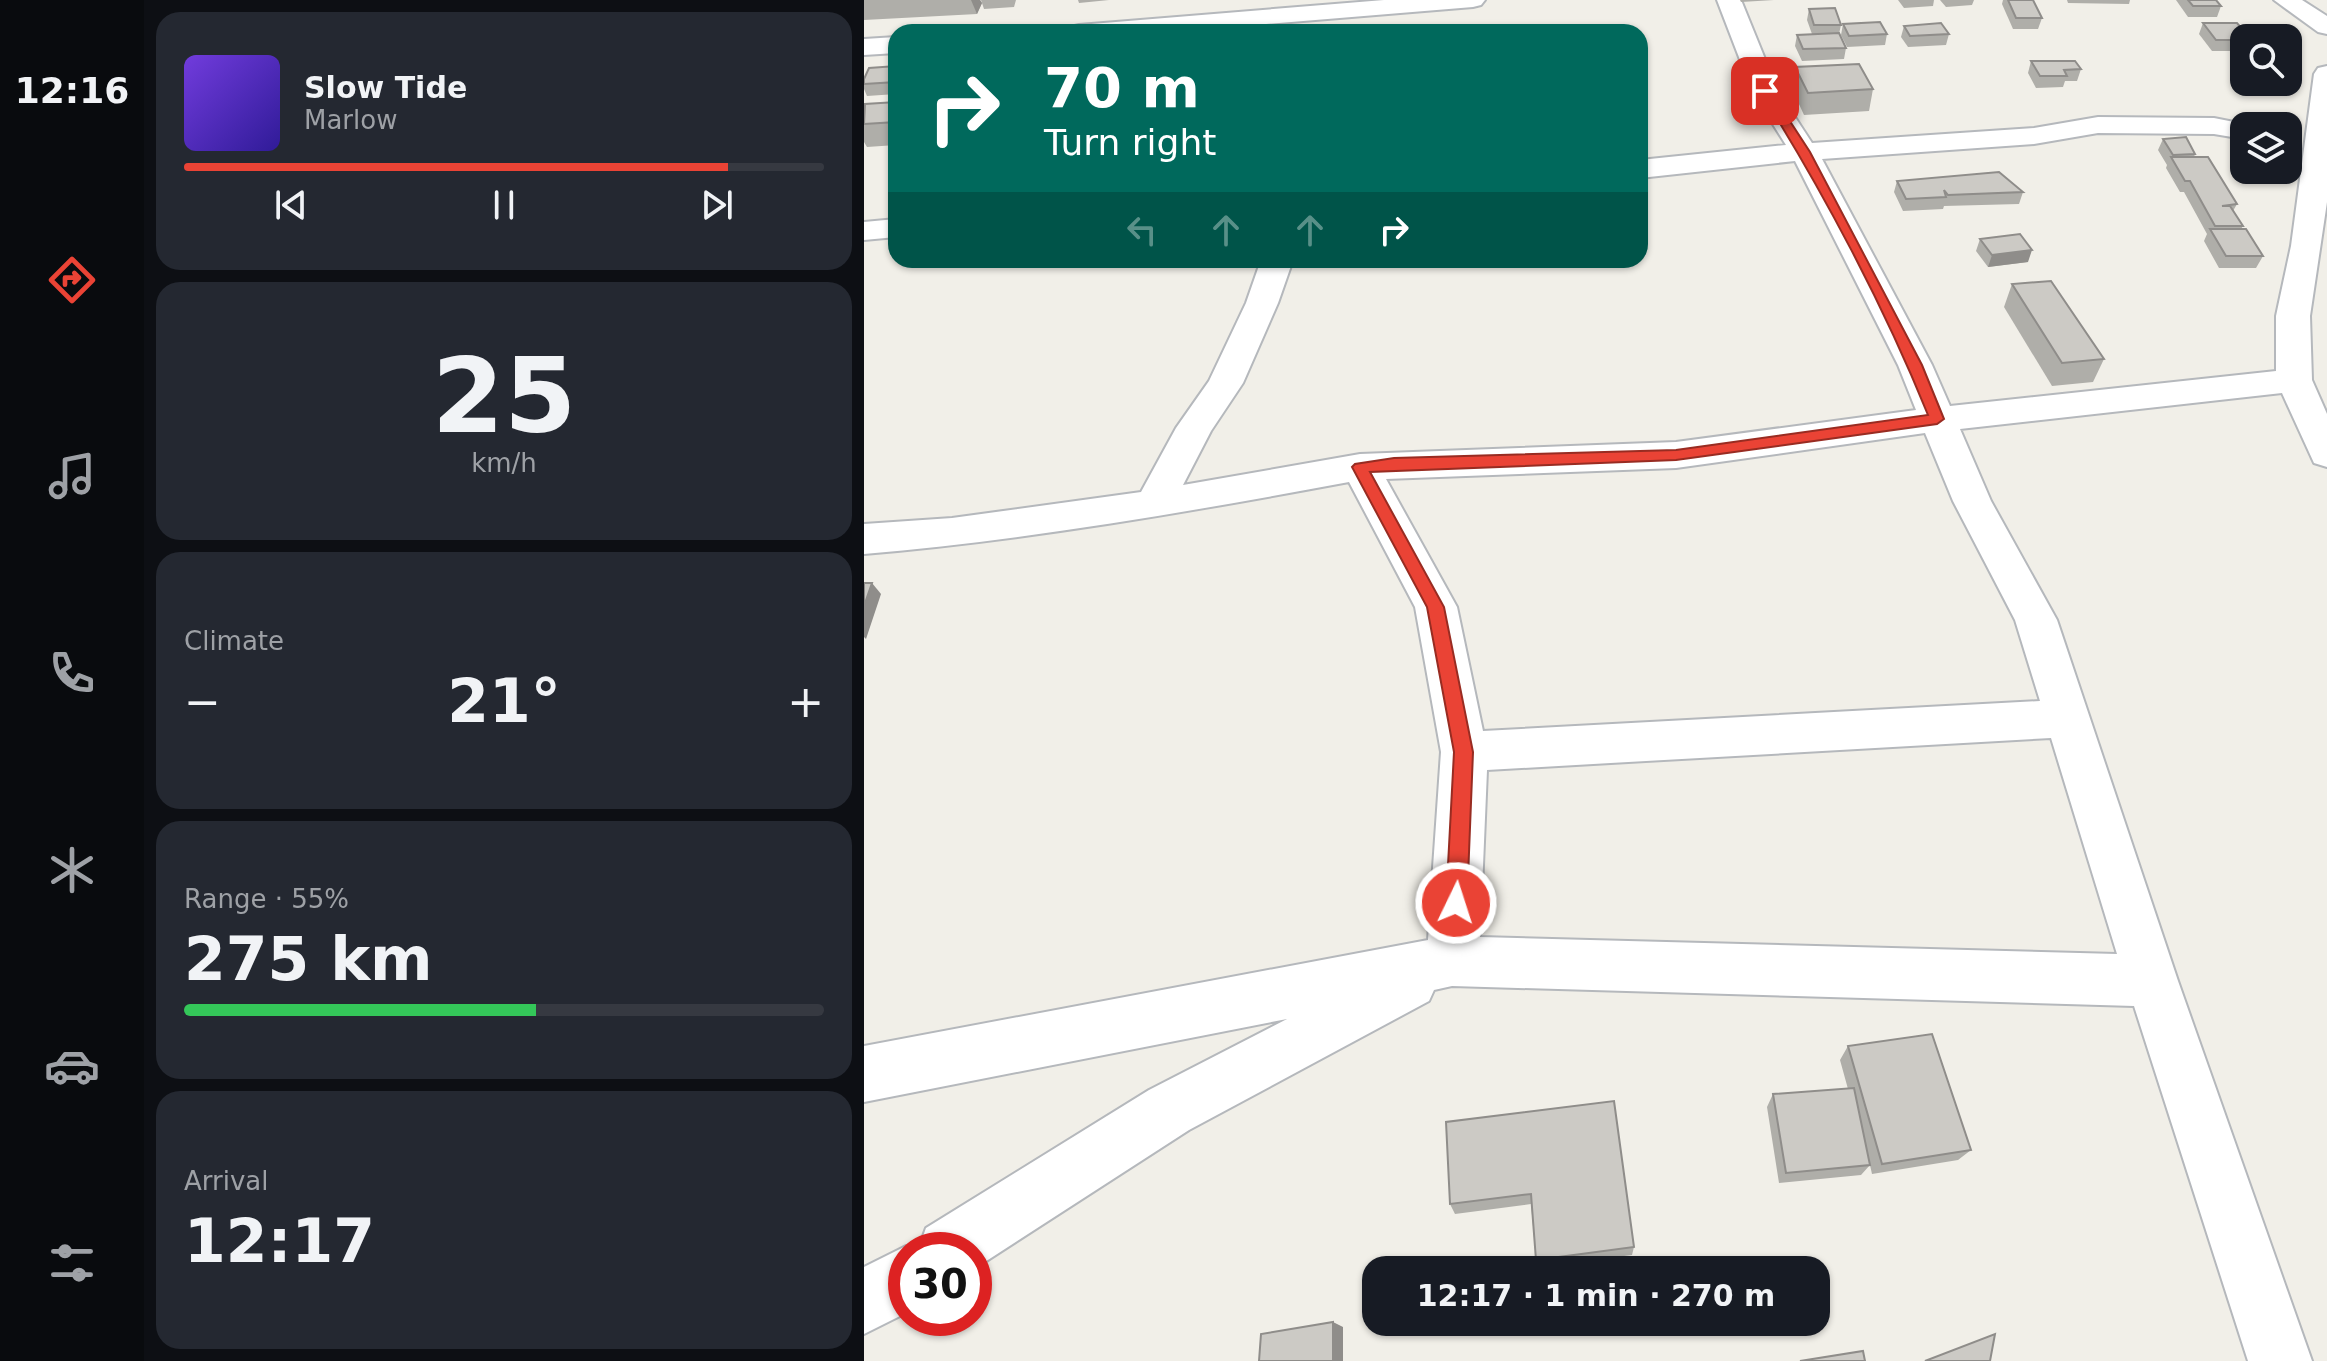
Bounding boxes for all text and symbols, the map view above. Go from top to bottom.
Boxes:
map controls [2230,24,2302,184]
button: search [2230,24,2302,96]
text: 70 m [1044,55,1200,120]
icon: right [912,56,1016,160]
pin [1731,57,1799,125]
icon: arrive [1743,69,1787,113]
text: 12:16 [15,70,129,111]
text: Slow Tide [304,70,467,105]
text: Marlow [304,105,397,135]
button: layers [2230,112,2302,184]
text: Turn right [1044,122,1216,163]
icon: previous [269,183,313,227]
icon: pause [482,183,526,227]
icon: next [695,183,739,227]
icon: left [1120,208,1164,252]
icon: ahead [1204,208,1248,252]
icon: ahead [1288,208,1332,252]
icon: right [1372,208,1416,252]
icon: directions [44,252,100,308]
text: 25 [432,335,576,457]
icon: music [44,448,100,504]
text: km/h [471,448,537,478]
text: Climate [184,626,284,656]
icon: phone [44,645,100,701]
text: 21° [447,666,561,736]
text: − [184,676,221,727]
text: + [787,676,824,727]
icon: climate [44,842,100,898]
position arrow [1414,861,1498,945]
text: Range · 55% [184,884,349,914]
text: 275 km [184,924,433,994]
icon: car [44,1038,100,1094]
text: Arrival [184,1166,268,1196]
text: 12:17 [184,1206,375,1276]
speed limit sign: 30 [888,1232,992,1336]
icon: filters [44,1235,100,1291]
text: 12:17 · 1 min · 270 m [1417,1278,1775,1313]

